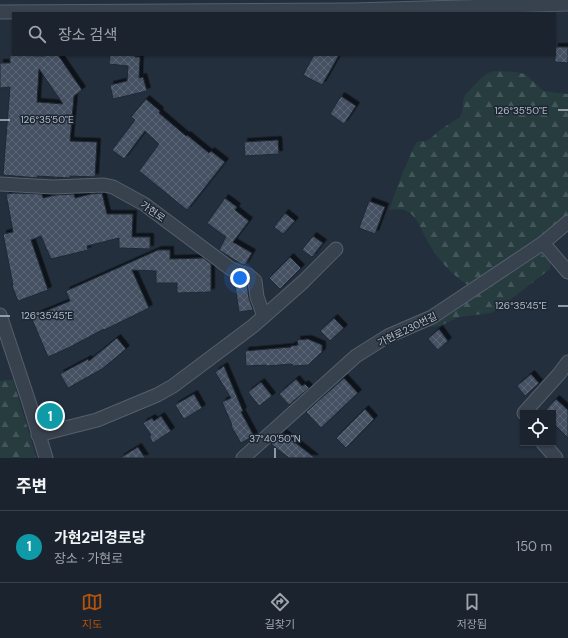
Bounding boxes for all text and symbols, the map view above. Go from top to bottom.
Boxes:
search box [12,12,556,56]
icon: search [26,23,48,45]
text: 장소 검색 [58,25,117,45]
text: 126°35'50"E [494,104,548,117]
text: 126°35'50"E [20,113,74,126]
street label: 가현로 [138,198,168,225]
your location [230,268,250,288]
text: 126°35'45"E [495,299,547,312]
text: 126°35'45"E [21,309,73,322]
street label: 가현로230번길 [375,309,439,349]
pin: 1 [37,401,63,431]
map controls [520,410,556,446]
button: locate [520,410,556,446]
text: 37°40'50"N [249,432,301,445]
text: 주변 [16,475,47,497]
text: 가현2리경로당 [54,528,145,548]
text: 1 [27,538,31,555]
text: 150 m [516,538,552,555]
text: 장소 · 가현로 [54,550,123,567]
tab: 지도 [81,591,103,631]
tab: 길찾기 [265,591,295,631]
tab: 저장됨 [457,591,487,631]

